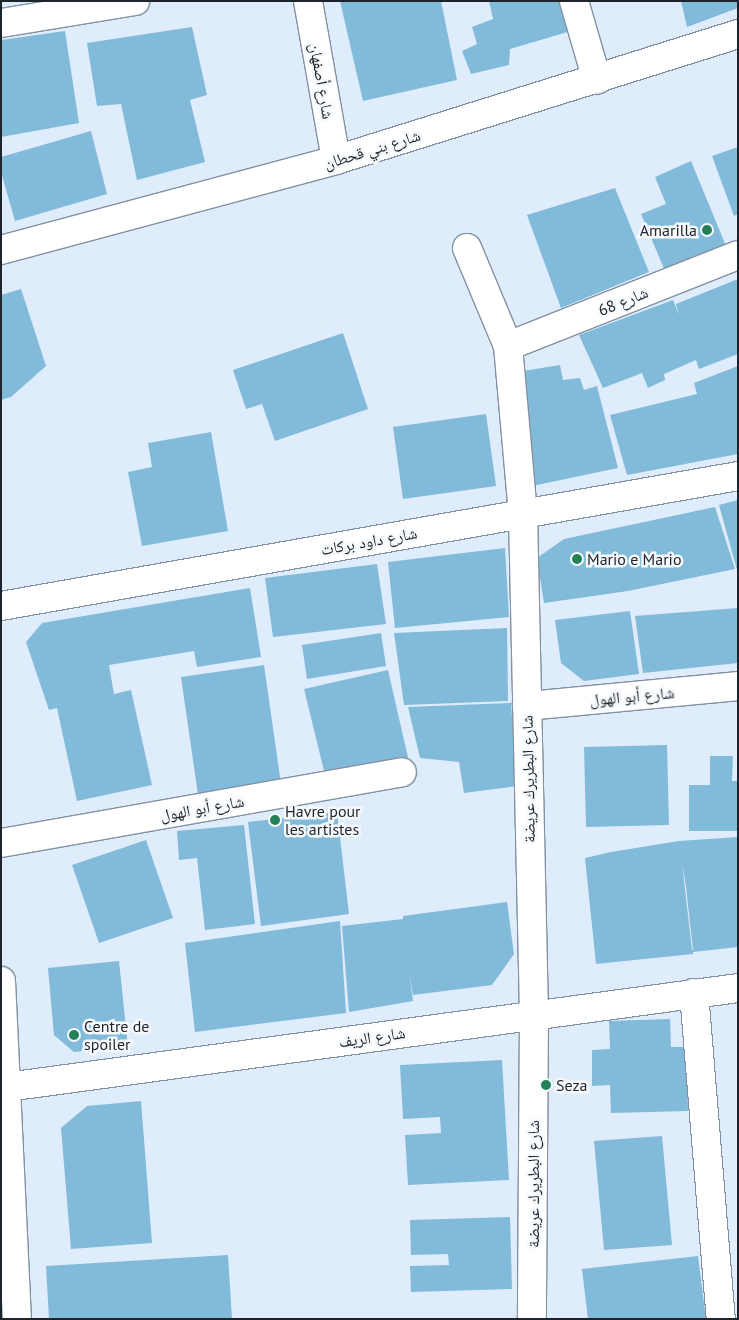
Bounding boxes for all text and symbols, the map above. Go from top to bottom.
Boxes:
street label: شارع أصفهان [306,42,338,120]
street label: شارع بني قحطان [321,125,423,173]
place label: Amarilla [640,220,697,240]
marker: Amarilla [701,224,713,236]
street label: شارع 68 [595,282,651,320]
street label: شارع داود بركات [319,523,419,559]
place label: Mario e Mario [587,549,681,569]
marker: Mario e Mario [571,553,583,565]
street label: شارع أبو الهول [589,683,675,709]
street label: شارع البطريرك عريضة [517,715,539,843]
street label: شارع أبو الهول [158,791,246,825]
place label: Havre pour les artistes [285,801,361,839]
marker: Havre pour les artistes [269,814,281,826]
place label: Centre de spoiler [84,1016,149,1054]
street label: شارع الريف [338,1023,406,1051]
marker: Centre de spoiler [68,1029,80,1041]
place label: Seza [556,1075,588,1095]
marker: Seza [540,1079,552,1091]
street label: شارع البطريرك عريضة [523,1120,543,1248]

